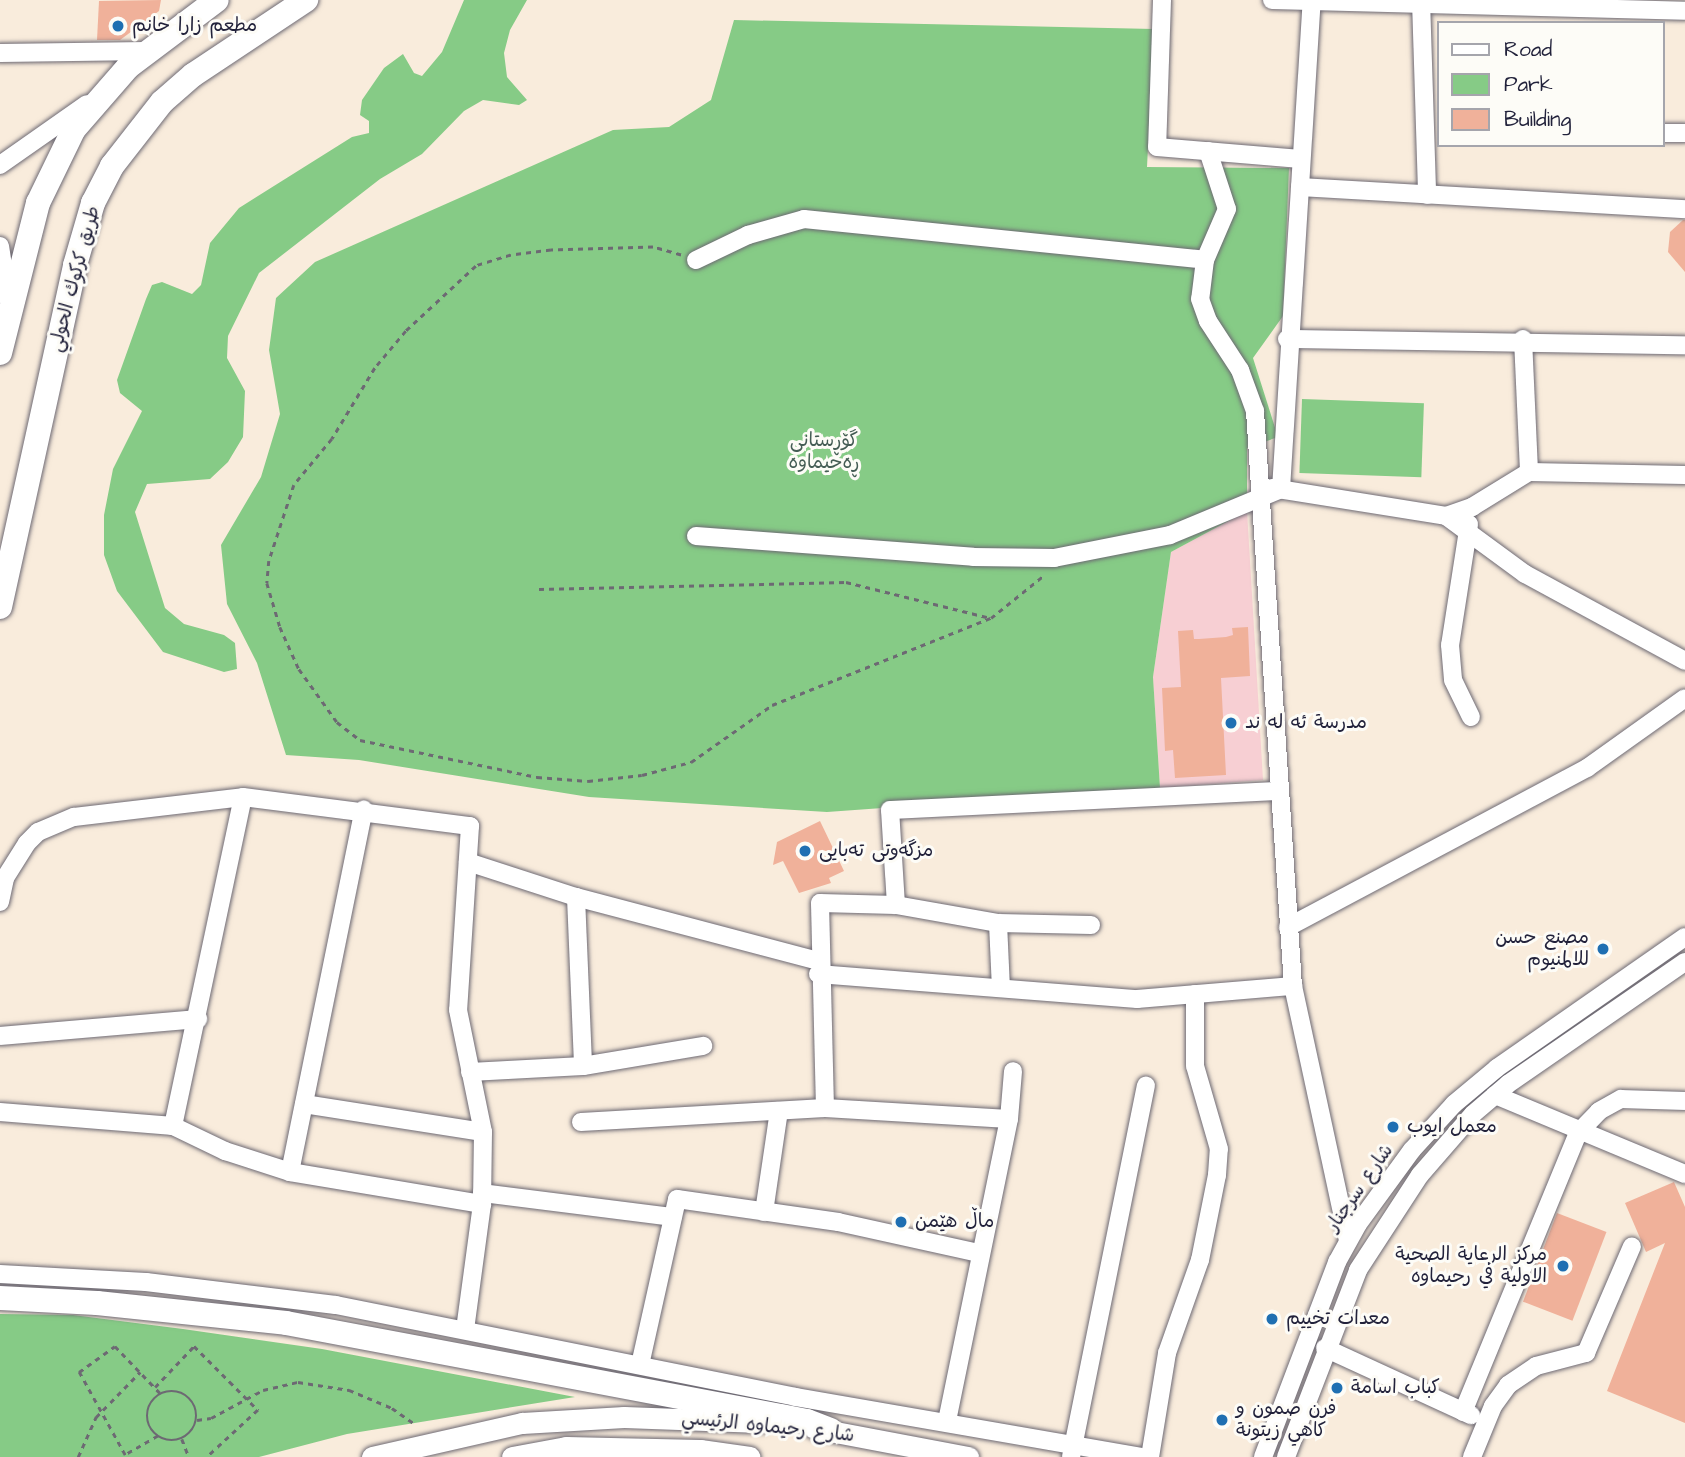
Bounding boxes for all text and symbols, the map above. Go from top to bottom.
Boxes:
place label: مطعم زارا خانم [132,15,257,37]
marker: مطعم زارا خانم [110,18,126,34]
legend [1436,21,1664,147]
text: Road [1504,35,1552,64]
text: Park [1504,70,1553,99]
text: Building [1504,105,1571,134]
street label: طريق كركوك الحولي [45,204,105,354]
park label: گۆڕستانی ڕەحیماوە [789,430,859,474]
place label: مدرسة ئه له ند [1245,712,1367,734]
marker: مدرسة ئه له ند [1223,715,1239,731]
place label: مزگەوتی تەبایی [819,840,933,862]
marker: مزگەوتی تەبایی [797,843,813,859]
place label: مصنع حسن للالمنيوم [1495,927,1589,971]
marker: مصنع حسن للالمنيوم [1595,941,1611,957]
place label: معمل ايوب [1407,1116,1497,1138]
marker: معمل ايوب [1385,1119,1401,1135]
street label: شارع سرجنار [1322,1140,1398,1236]
place label: ماڵ هێمن [915,1211,994,1233]
marker: ماڵ هێمن [893,1214,909,1230]
place label: مركز الرعاية الصحیة الاولية في رحيماوه [1395,1244,1547,1288]
marker: مركز الرعاية الصحیة الاولية في رحيماوه [1553,1256,1573,1276]
place label: معدات تخييم [1286,1308,1390,1330]
marker: معدات تخييم [1264,1311,1280,1327]
place label: كباب اسامة [1351,1377,1440,1399]
marker: كباب اسامة [1329,1380,1345,1396]
place label: فرن صمون و كاهي زيتونة [1236,1398,1337,1442]
street label: شارع رحيماوه الرئيسي [681,1407,855,1447]
marker: فرن صمون و كاهي زيتونة [1214,1412,1230,1428]

